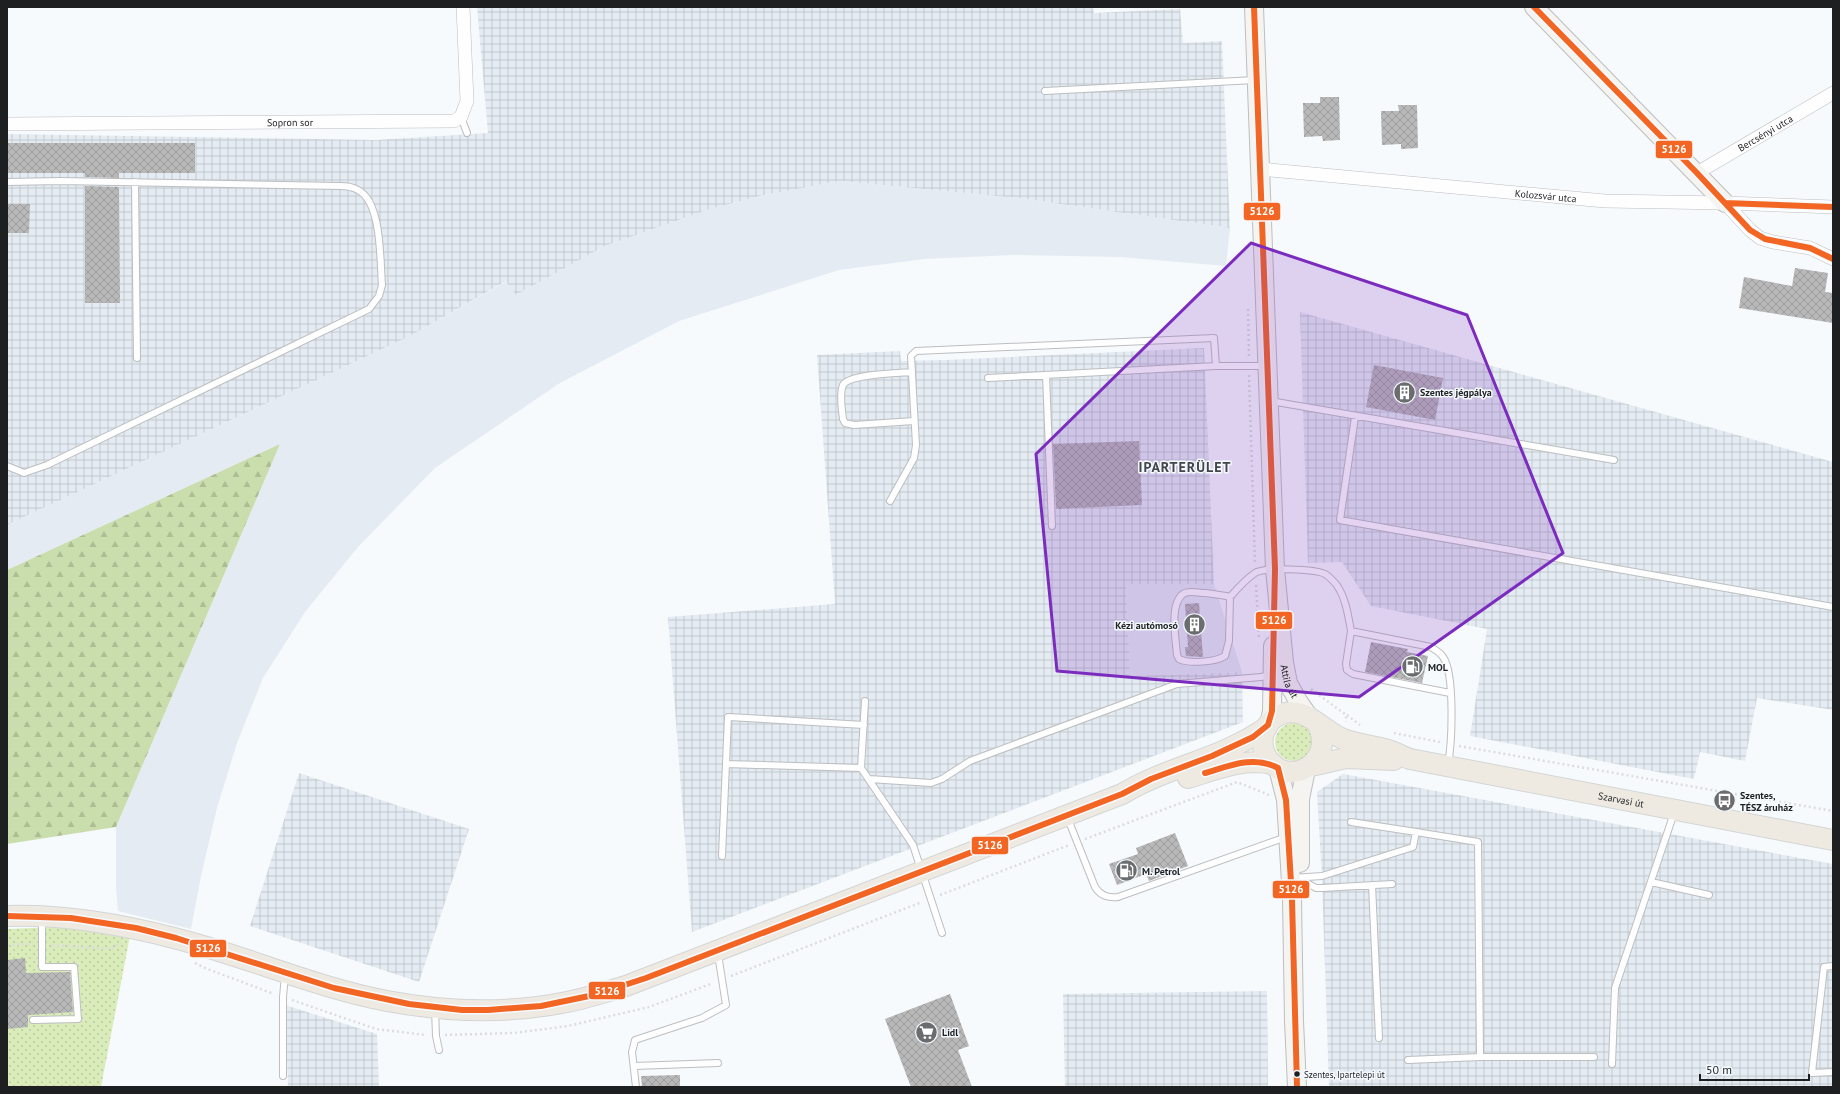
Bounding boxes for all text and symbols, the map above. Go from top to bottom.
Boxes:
street label: Bercsényi utca [1735,112,1795,154]
street label: Sopron sor [267,115,314,129]
line badge: 5126 [1655,140,1693,159]
text: 5126 [1662,142,1686,156]
street label: Kolozsvár utca [1514,186,1577,205]
line badge: 5126 [1243,202,1281,221]
text: 5126 [1250,204,1274,218]
building icon: Szentes jégpálya [1391,379,1417,405]
place label: Szentes jégpálya [1420,386,1492,399]
district label: IPARTERÜLET [1138,458,1232,476]
line badge: 5126 [1255,611,1293,630]
building icon: Kézi autómosó [1181,612,1207,638]
text: 5126 [1262,613,1286,627]
place label: Kézi autómosó [1115,619,1179,632]
fuel station icon: MOL [1400,654,1426,680]
place label: MOL [1428,661,1449,674]
street label: Attila út [1278,664,1302,701]
bus stop icon: Szentes, TÉSZ áruház [1712,788,1738,814]
street label: Szarvasi út [1597,789,1646,810]
place label: Szentes, TÉSZ áruház [1740,789,1793,814]
line badge: 5126 [971,836,1009,855]
text: 5126 [978,838,1002,852]
fuel station icon: M. Petrol [1114,858,1140,884]
place label: M. Petrol [1142,865,1180,878]
line badge: 5126 [1272,880,1310,899]
text: 5126 [1279,882,1303,896]
line badge: 5126 [189,939,227,958]
text: 5126 [196,941,220,955]
line badge: 5126 [588,981,626,1000]
text: 5126 [595,984,619,998]
supermarket icon: Lidl [914,1019,940,1045]
place label: Lidl [942,1026,958,1039]
scale bar [1700,1056,1809,1082]
text: 50 m [1706,1062,1732,1077]
marker: Szentes, Ipartelepi út [1292,1069,1302,1079]
place label: Szentes, Ipartelepi út [1304,1069,1385,1080]

